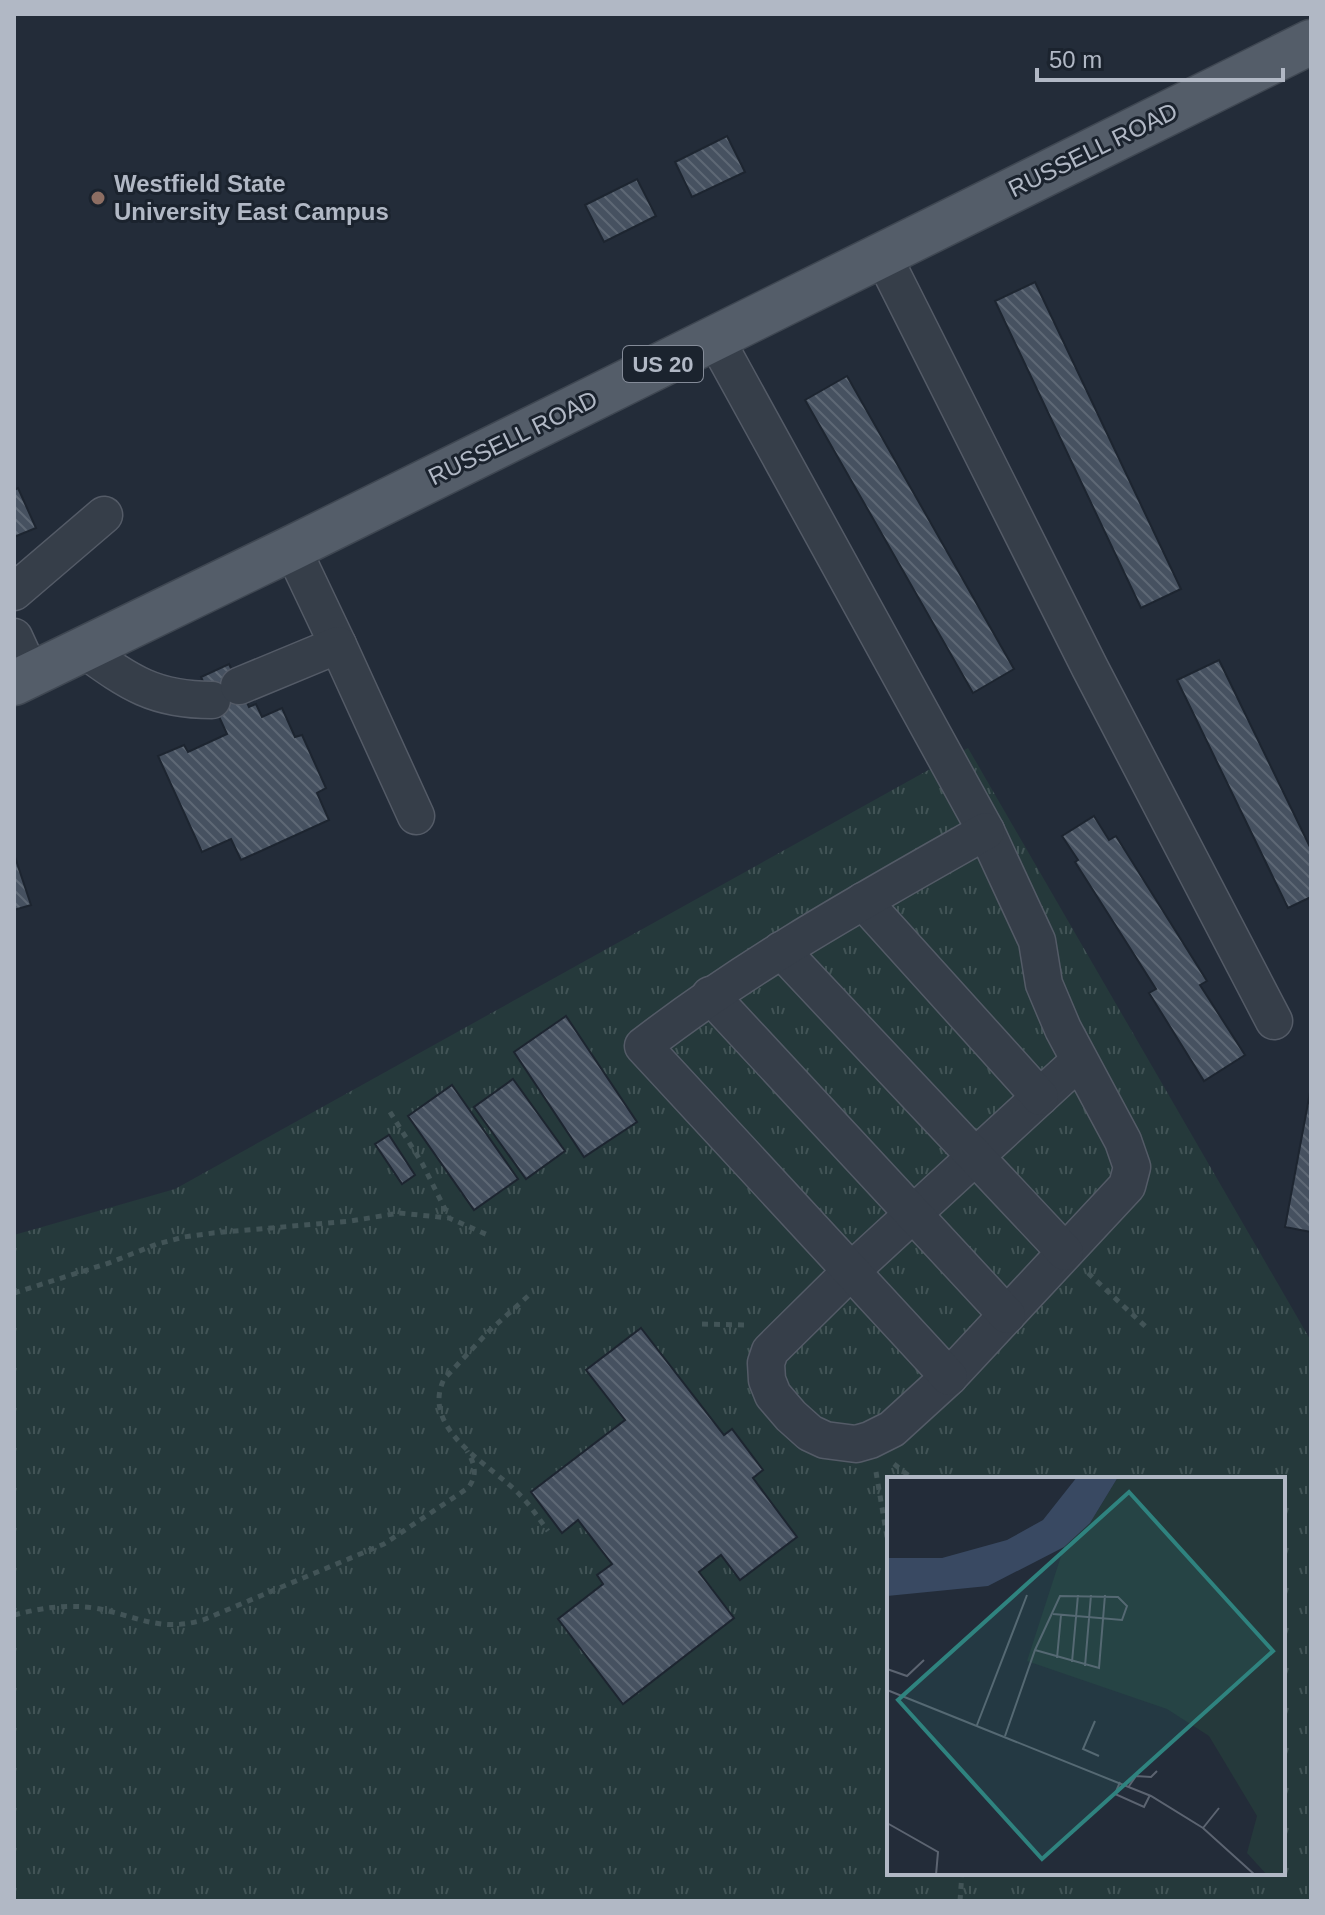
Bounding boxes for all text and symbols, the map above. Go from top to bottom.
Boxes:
scale bar [1037,32,1283,82]
text: 50 m [1049,46,1102,73]
street label: RUSSELL ROAD [1004,97,1182,202]
place label: Westfield State University East Campus [114,170,389,225]
marker: Westfield State University East Campus [89,189,107,207]
road number: US 20 [623,346,703,382]
street label: RUSSELL ROAD [424,385,602,490]
inset map [887,1477,1285,1875]

